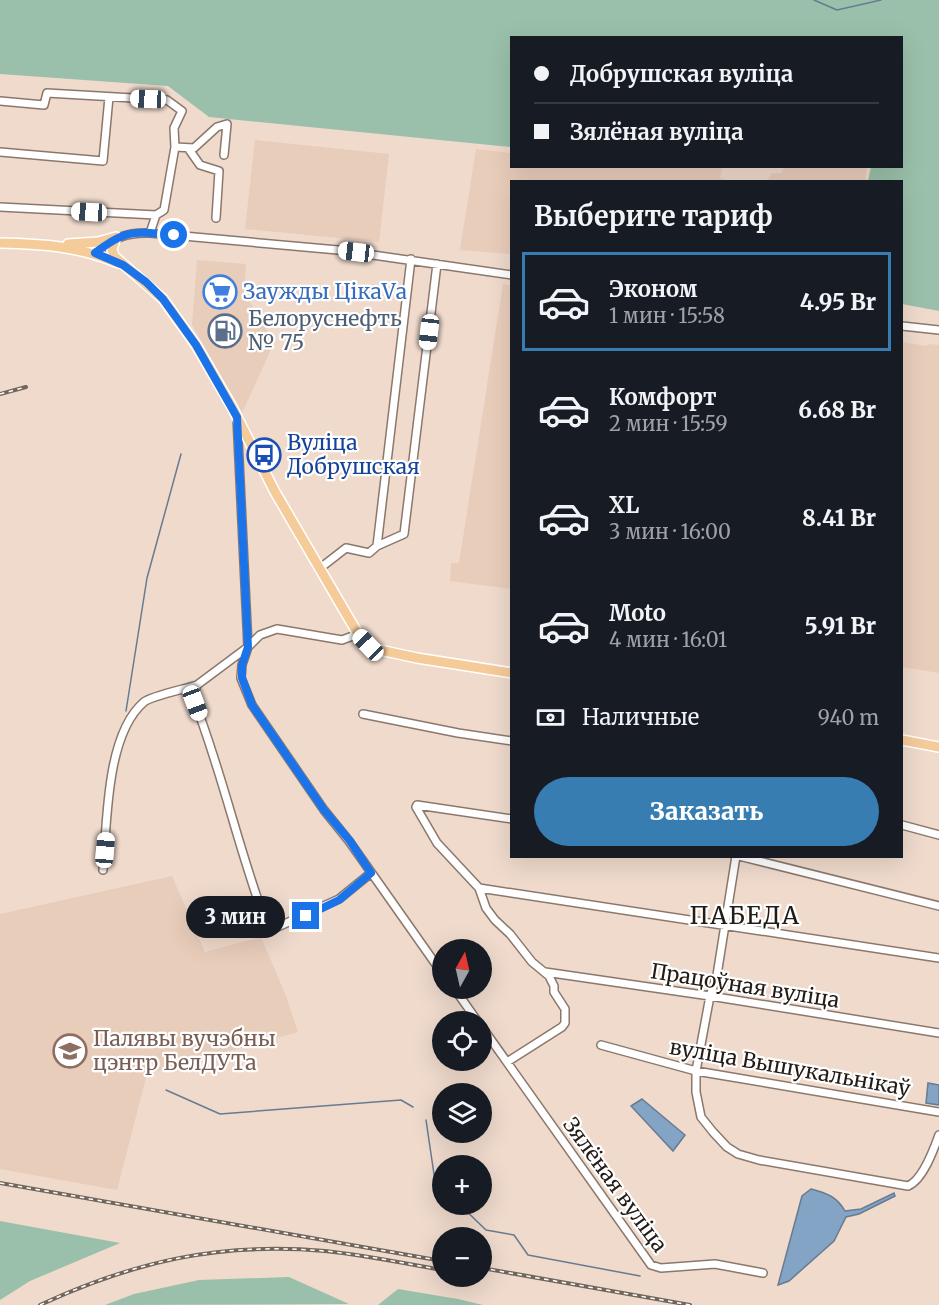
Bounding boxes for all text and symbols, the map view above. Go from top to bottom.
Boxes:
text: Добрушская вуліца [570,60,793,88]
car [130,89,166,109]
text: Зялёная вуліца [570,118,744,146]
text: Выберите тариф [534,199,773,233]
car [71,202,107,222]
route start [160,221,187,248]
car [337,241,375,263]
supermarket icon: Заужды ЦікаVа [202,274,238,310]
icon: car [537,275,591,329]
text: Эконом [609,275,697,303]
place label: Заужды ЦікаVа [243,278,407,305]
text: 4.95 Br [800,288,876,316]
text: 1 мин · 15:58 [609,303,725,328]
place label: Белоруснефть № 75 [248,305,402,356]
fuel station icon: Белоруснефть № 75 [207,313,243,349]
car [418,313,440,351]
icon: car [537,383,591,437]
text: Комфорт [609,383,717,411]
text: 6.68 Br [798,396,876,424]
text: 2 мин · 15:59 [609,411,728,436]
place label: Вуліца Добрушская [287,429,420,480]
bus stop icon: Вуліца Добрушская [246,437,282,473]
icon: car [537,491,591,545]
text: XL [609,491,639,519]
text: 8.41 Br [802,504,876,532]
text: 3 мин · 16:00 [609,519,731,544]
icon: car [537,599,591,653]
text: Moto [609,599,666,627]
text: 5.91 Br [805,612,876,640]
car [349,626,387,664]
text: 4 мин · 16:01 [609,627,727,652]
car [180,683,210,723]
icon: cash [534,701,567,734]
text: Наличные [582,703,699,731]
text: 940 m [818,705,879,730]
button: Заказать [534,777,879,846]
car [94,831,116,869]
callout: 3 мин [186,895,285,937]
district label: ПАБЕДА [690,900,800,931]
route end [292,902,319,929]
text: 3 мин [205,904,266,929]
north arrow [432,939,492,999]
map controls [432,939,492,1287]
street label: Працоўная вуліца [649,957,841,1014]
button: locate [432,1011,492,1071]
place label: Палявы вучэбны цэнтр БелДУТа [93,1025,276,1076]
school or university icon: Палявы вучэбны цэнтр БелДУТа [52,1033,88,1069]
street label: вуліца Вышукальнікаў [667,1033,914,1102]
button: layers [432,1083,492,1143]
street label: Зялёная вуліца [557,1112,673,1257]
button: + [432,1155,492,1215]
button: − [432,1227,492,1287]

